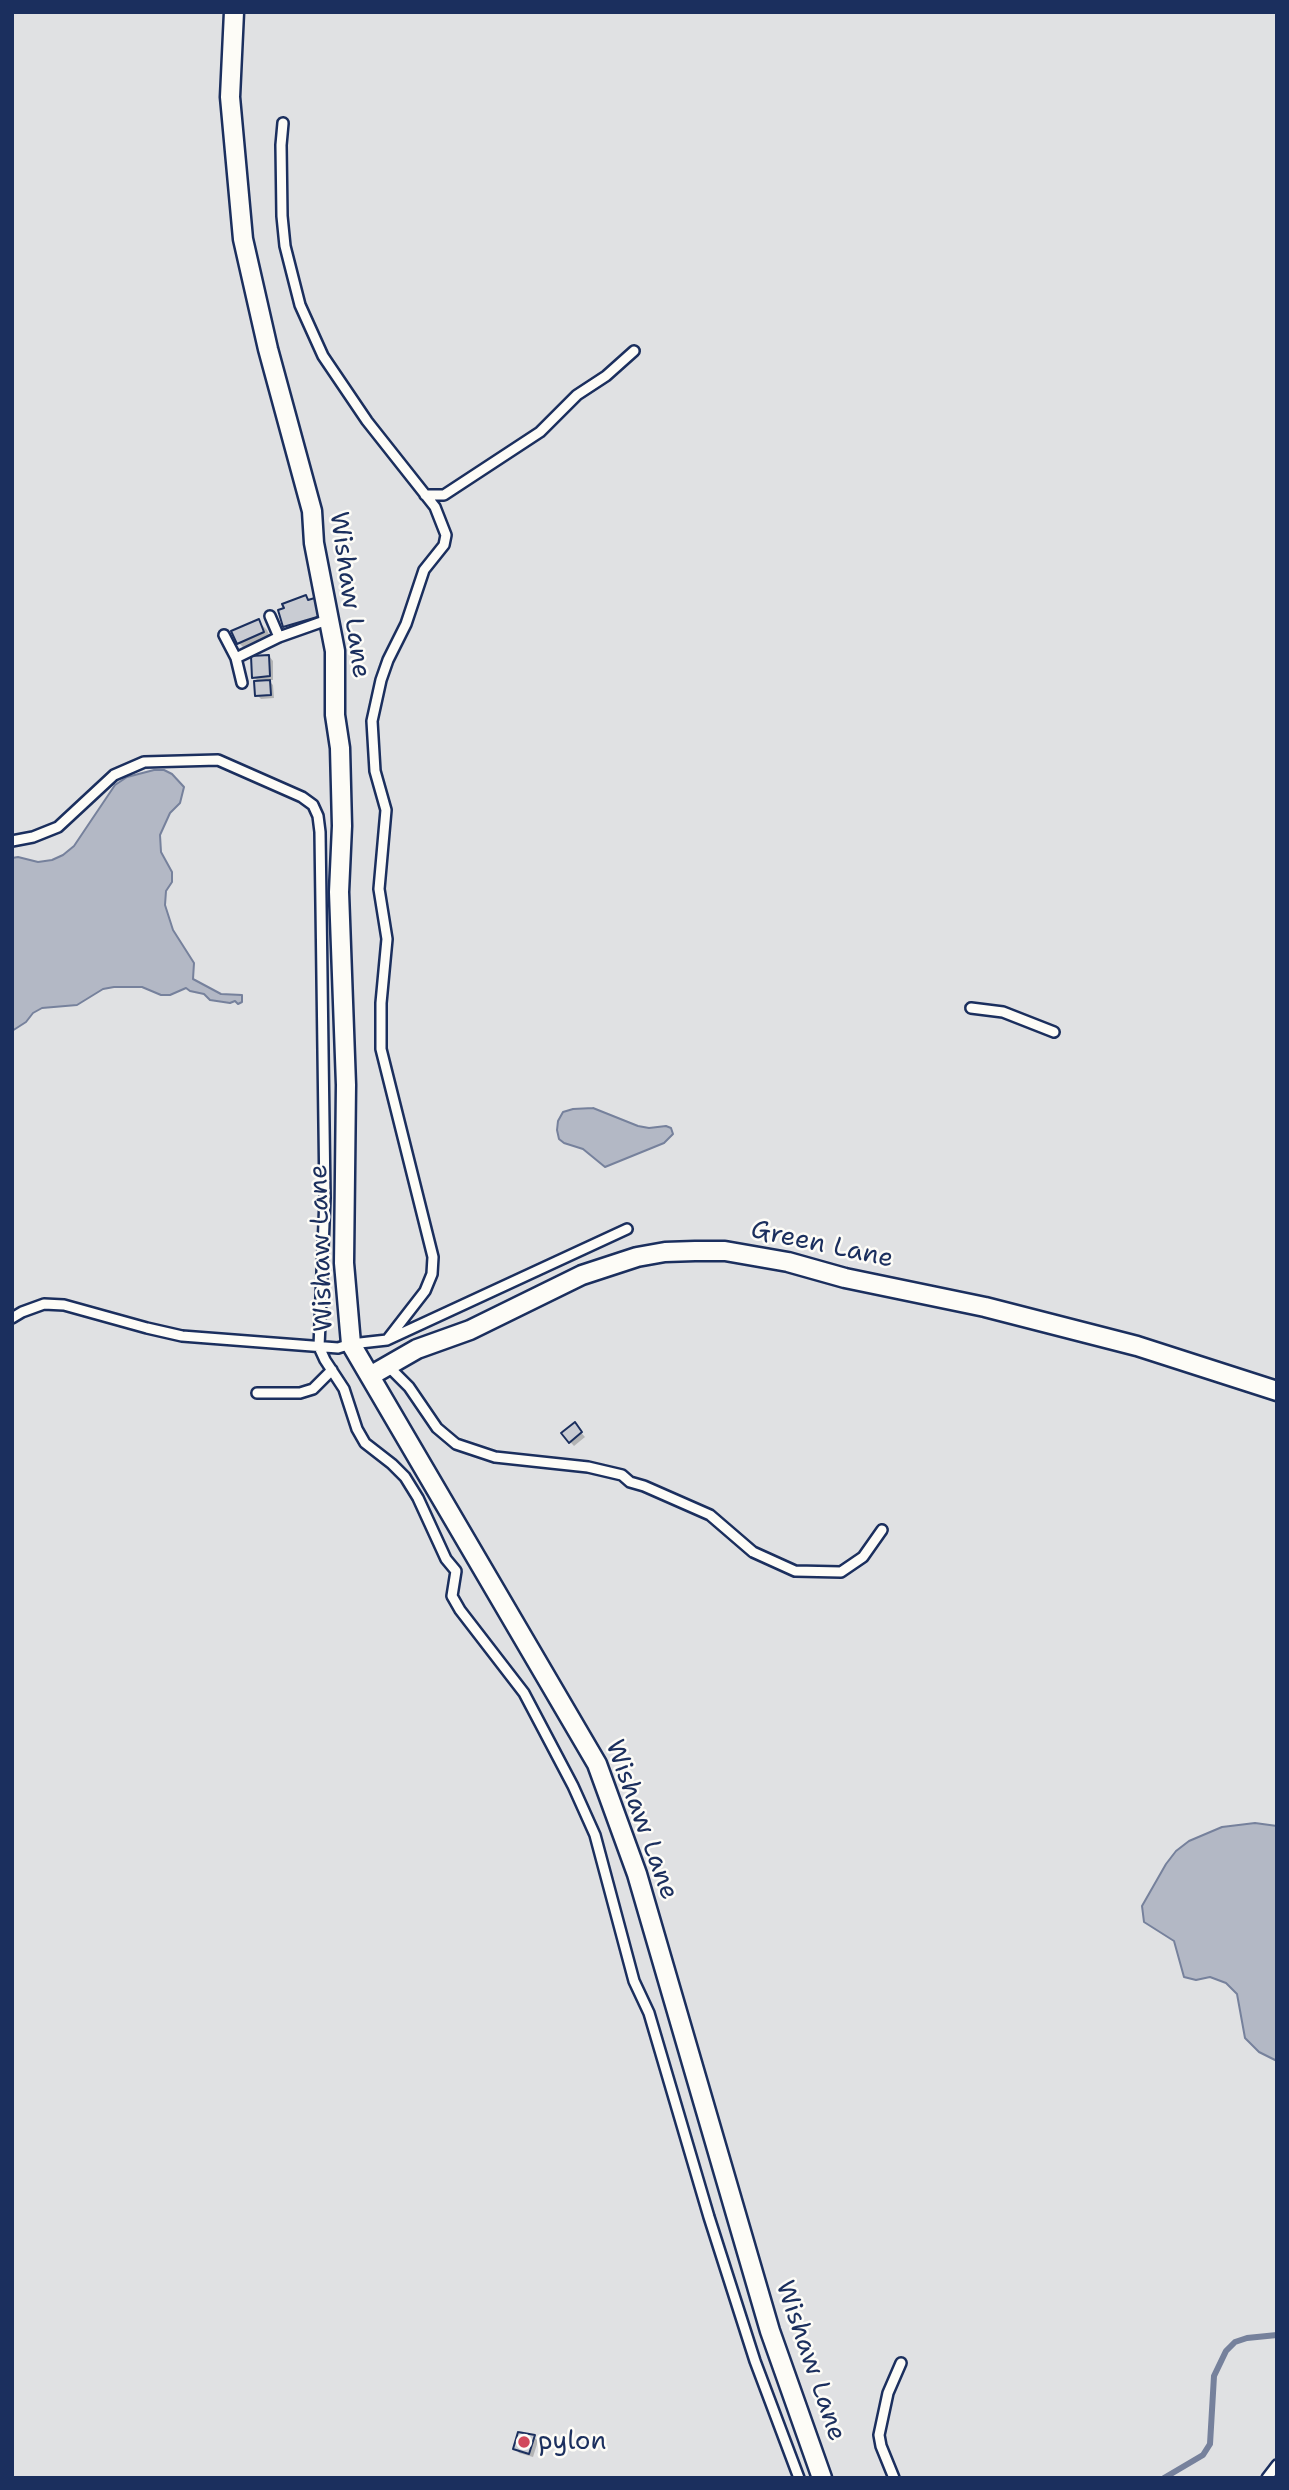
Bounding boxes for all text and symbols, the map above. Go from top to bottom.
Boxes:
street label: Wishaw Lane [322,510,376,680]
street label: Wishaw Lane [303,1164,341,1332]
street label: Green Lane [748,1215,896,1275]
street label: Wishaw Lane [598,1736,684,1904]
street label: Wishaw Lane [768,2277,852,2445]
place label: pylon [538,2426,606,2458]
marker: pylon [516,2434,532,2450]

